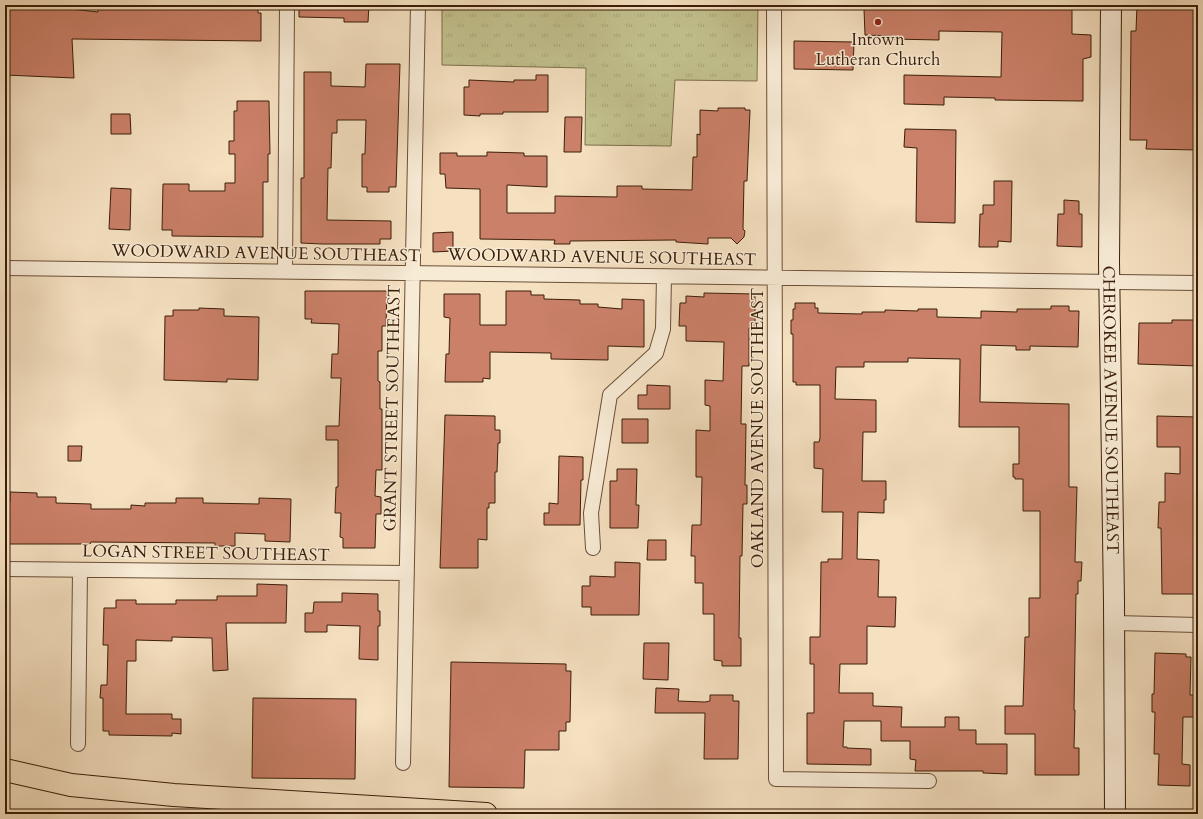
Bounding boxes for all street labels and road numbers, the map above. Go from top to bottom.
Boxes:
street label: WOODWARD AVENUE SOUTHEAST [110,239,421,267]
street label: WOODWARD AVENUE SOUTHEAST [446,243,757,271]
street label: CHEROKEE AVENUE SOUTHEAST [1098,266,1125,554]
street label: GRANT STREET SOUTHEAST [378,284,406,532]
street label: OAKLAND AVENUE SOUTHEAST [746,288,769,568]
street label: LOGAN STREET SOUTHEAST [82,539,330,567]

